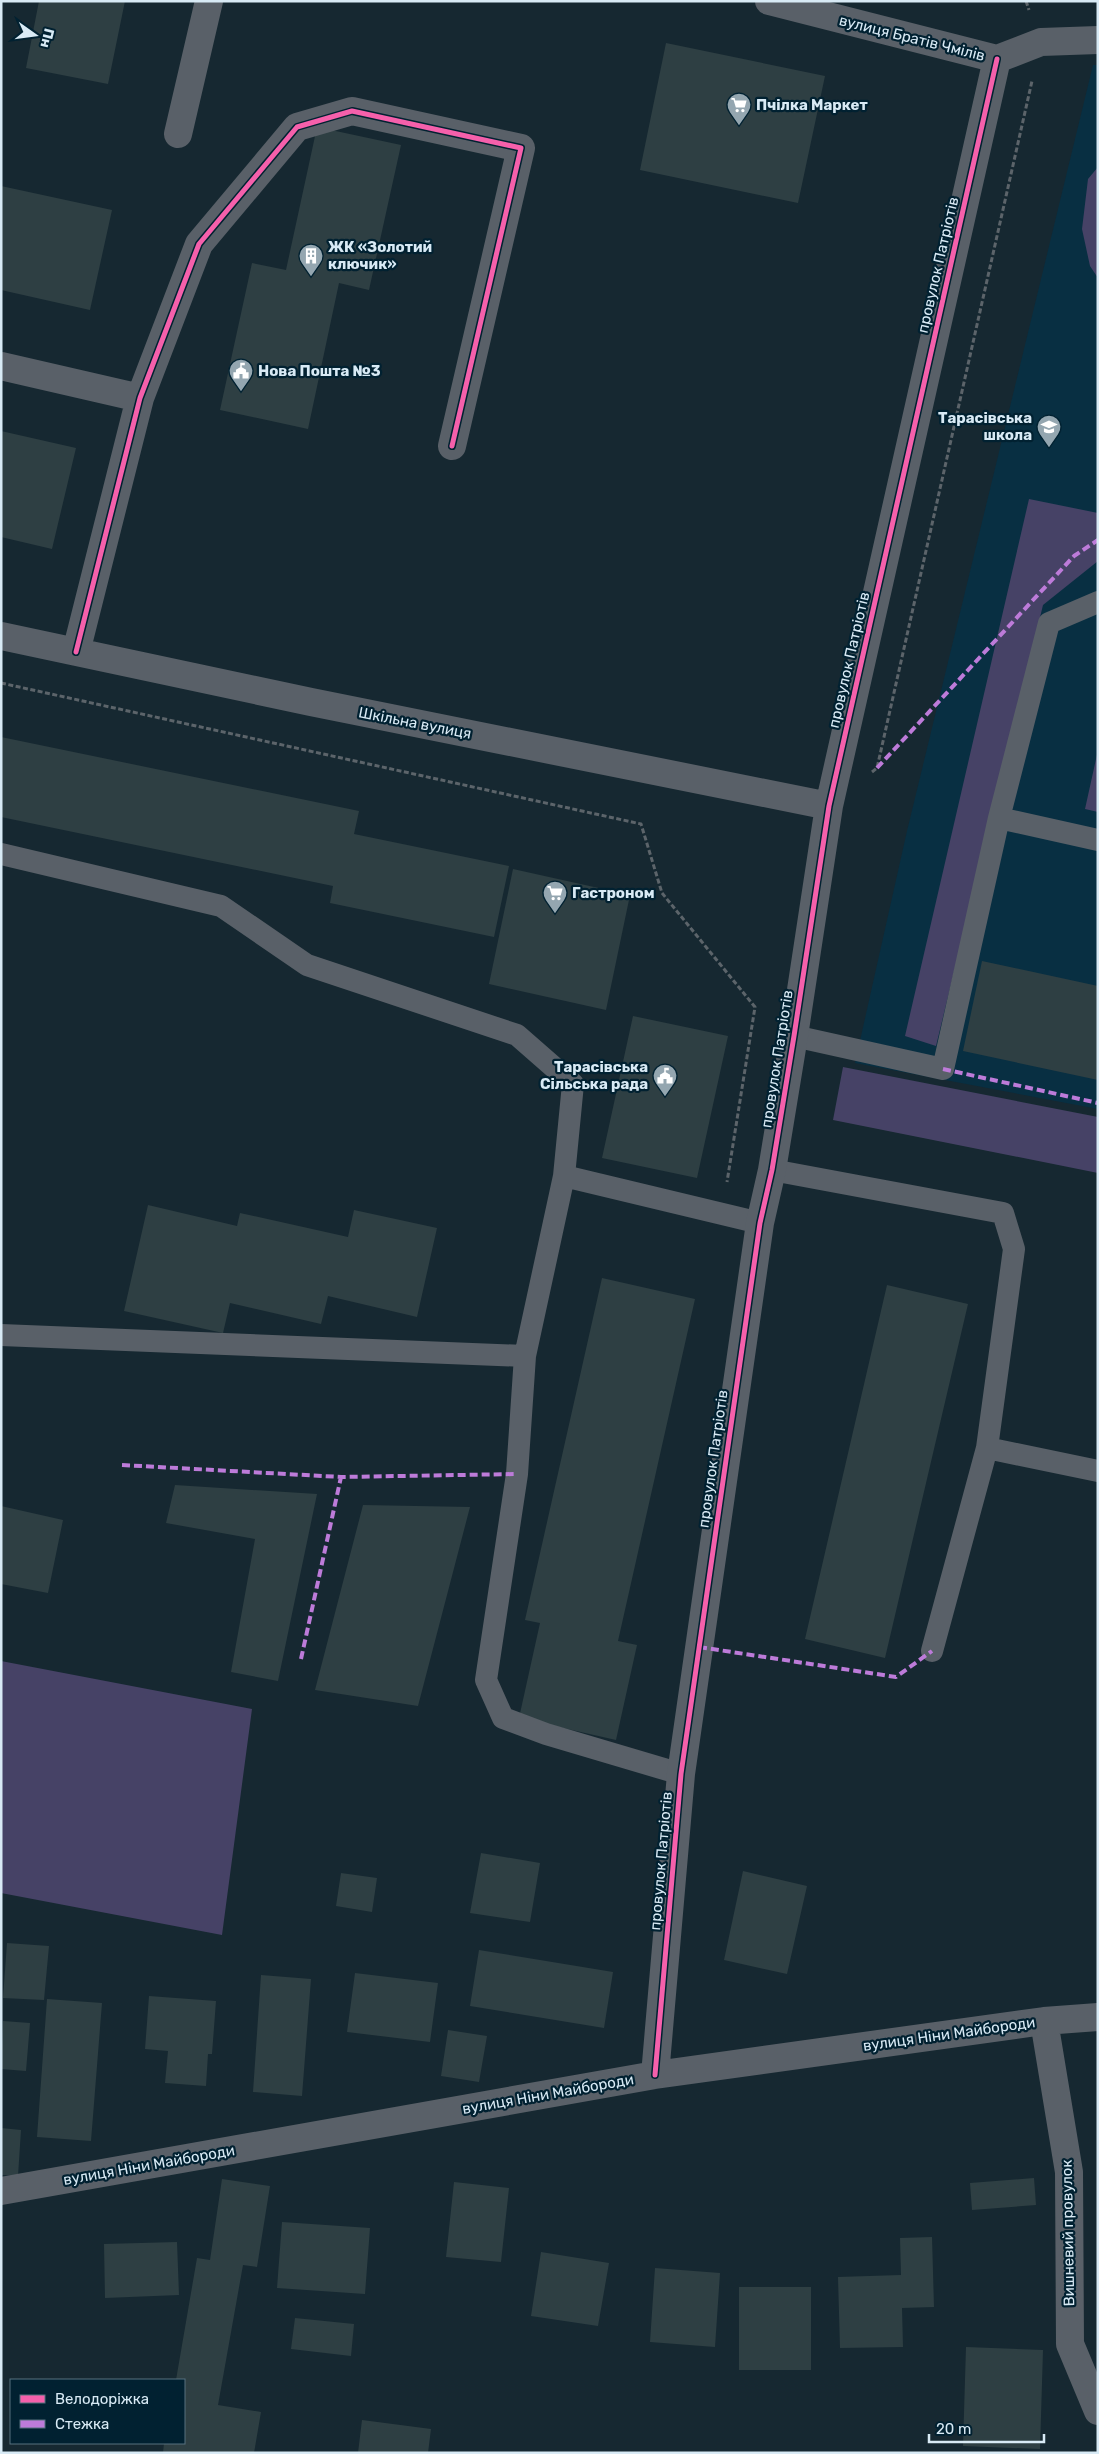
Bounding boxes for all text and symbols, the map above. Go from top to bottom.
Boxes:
north arrow [10,10,60,60]
street label: вулиця Братів Чмілів [837,11,987,65]
text: Пн [37,27,58,50]
supermarket icon: Пчілка Маркет [726,92,752,126]
place label: Пчілка Маркет [756,96,868,114]
street label: провулок Патріотів [914,195,962,335]
place label: ЖК «Золотий ключик» [328,238,432,273]
building icon: ЖК «Золотий ключик» [298,243,324,277]
public building icon: Нова Пошта №3 [228,358,254,392]
place label: Нова Пошта №3 [258,362,381,380]
place label: Тарасівська школа [938,409,1032,444]
school or university icon: Тарасівська школа [1036,414,1062,448]
street label: провулок Патріотів [825,590,873,730]
street label: Шкільна вулиця [357,703,473,743]
supermarket icon: Гастроном [542,880,568,914]
place label: Гастроном [572,884,655,902]
street label: провулок Патріотів [757,989,797,1129]
place label: Тарасівська Сільська рада [540,1058,648,1093]
public building icon: Тарасівська Сільська рада [652,1063,678,1097]
street label: провулок Патріотів [694,1389,732,1529]
street label: провулок Патріотів [646,1791,676,1931]
street label: вулиця Ніни Майбороди [862,2013,1036,2055]
street label: вулиця Ніни Майбороди [461,2070,635,2118]
street label: вулиця Ніни Майбороди [62,2141,236,2189]
street label: Вишневий провулок [1058,2159,1078,2307]
legend [10,2379,185,2444]
text: Велодоріжка [55,2390,149,2408]
scale bar [929,2412,1044,2444]
text: Стежка [55,2415,109,2433]
text: 20 m [936,2420,971,2438]

